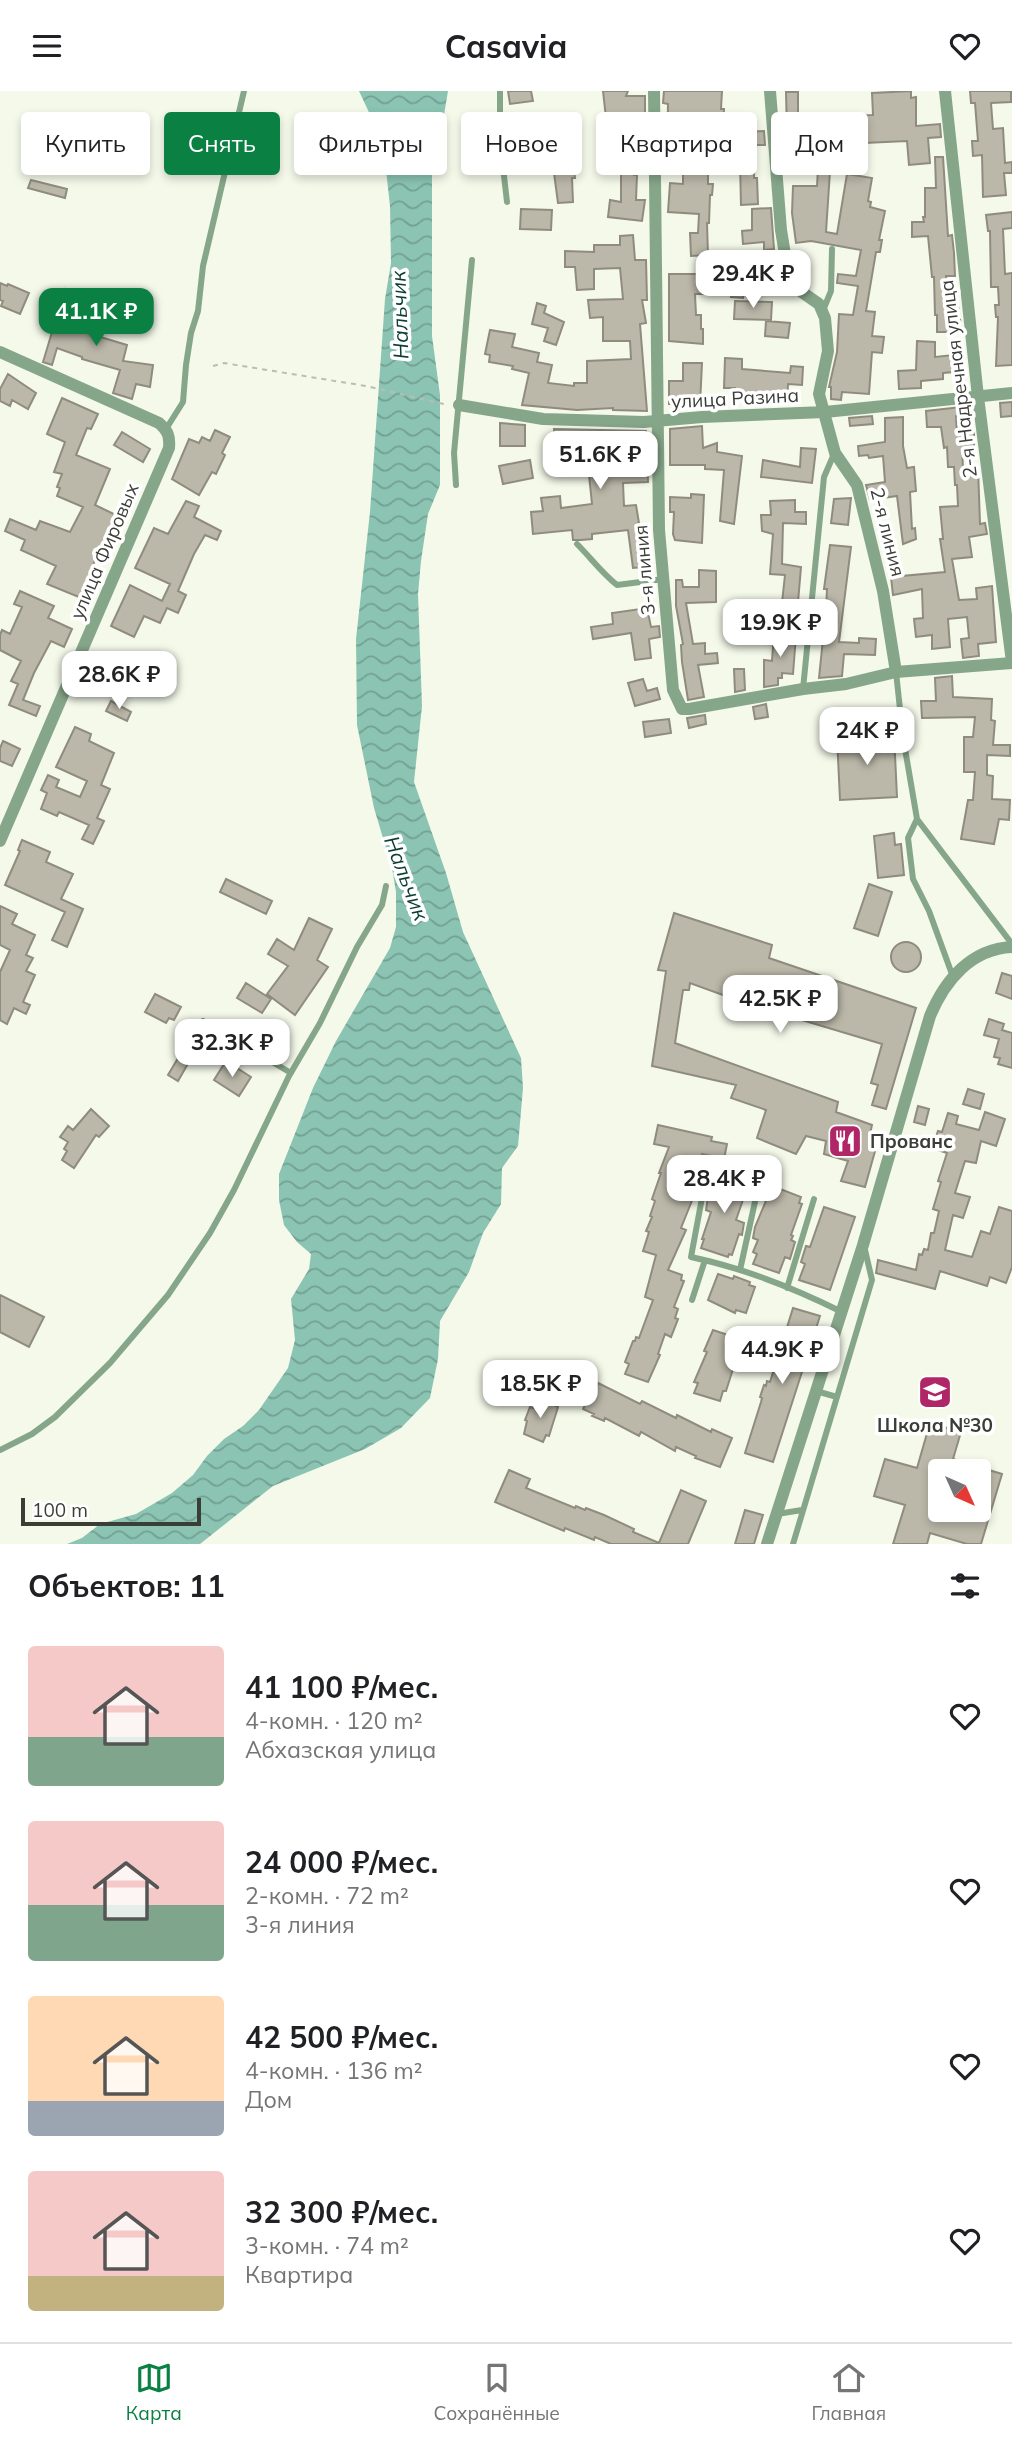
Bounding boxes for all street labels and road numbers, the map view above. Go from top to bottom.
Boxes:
street label: 2-я Надречная улица [934,279,982,479]
street label: улица Разина [670,383,800,413]
street label: улица Фировых [64,479,144,623]
street label: 2-я линия [865,485,911,579]
street label: 3-я линия [628,524,660,616]

